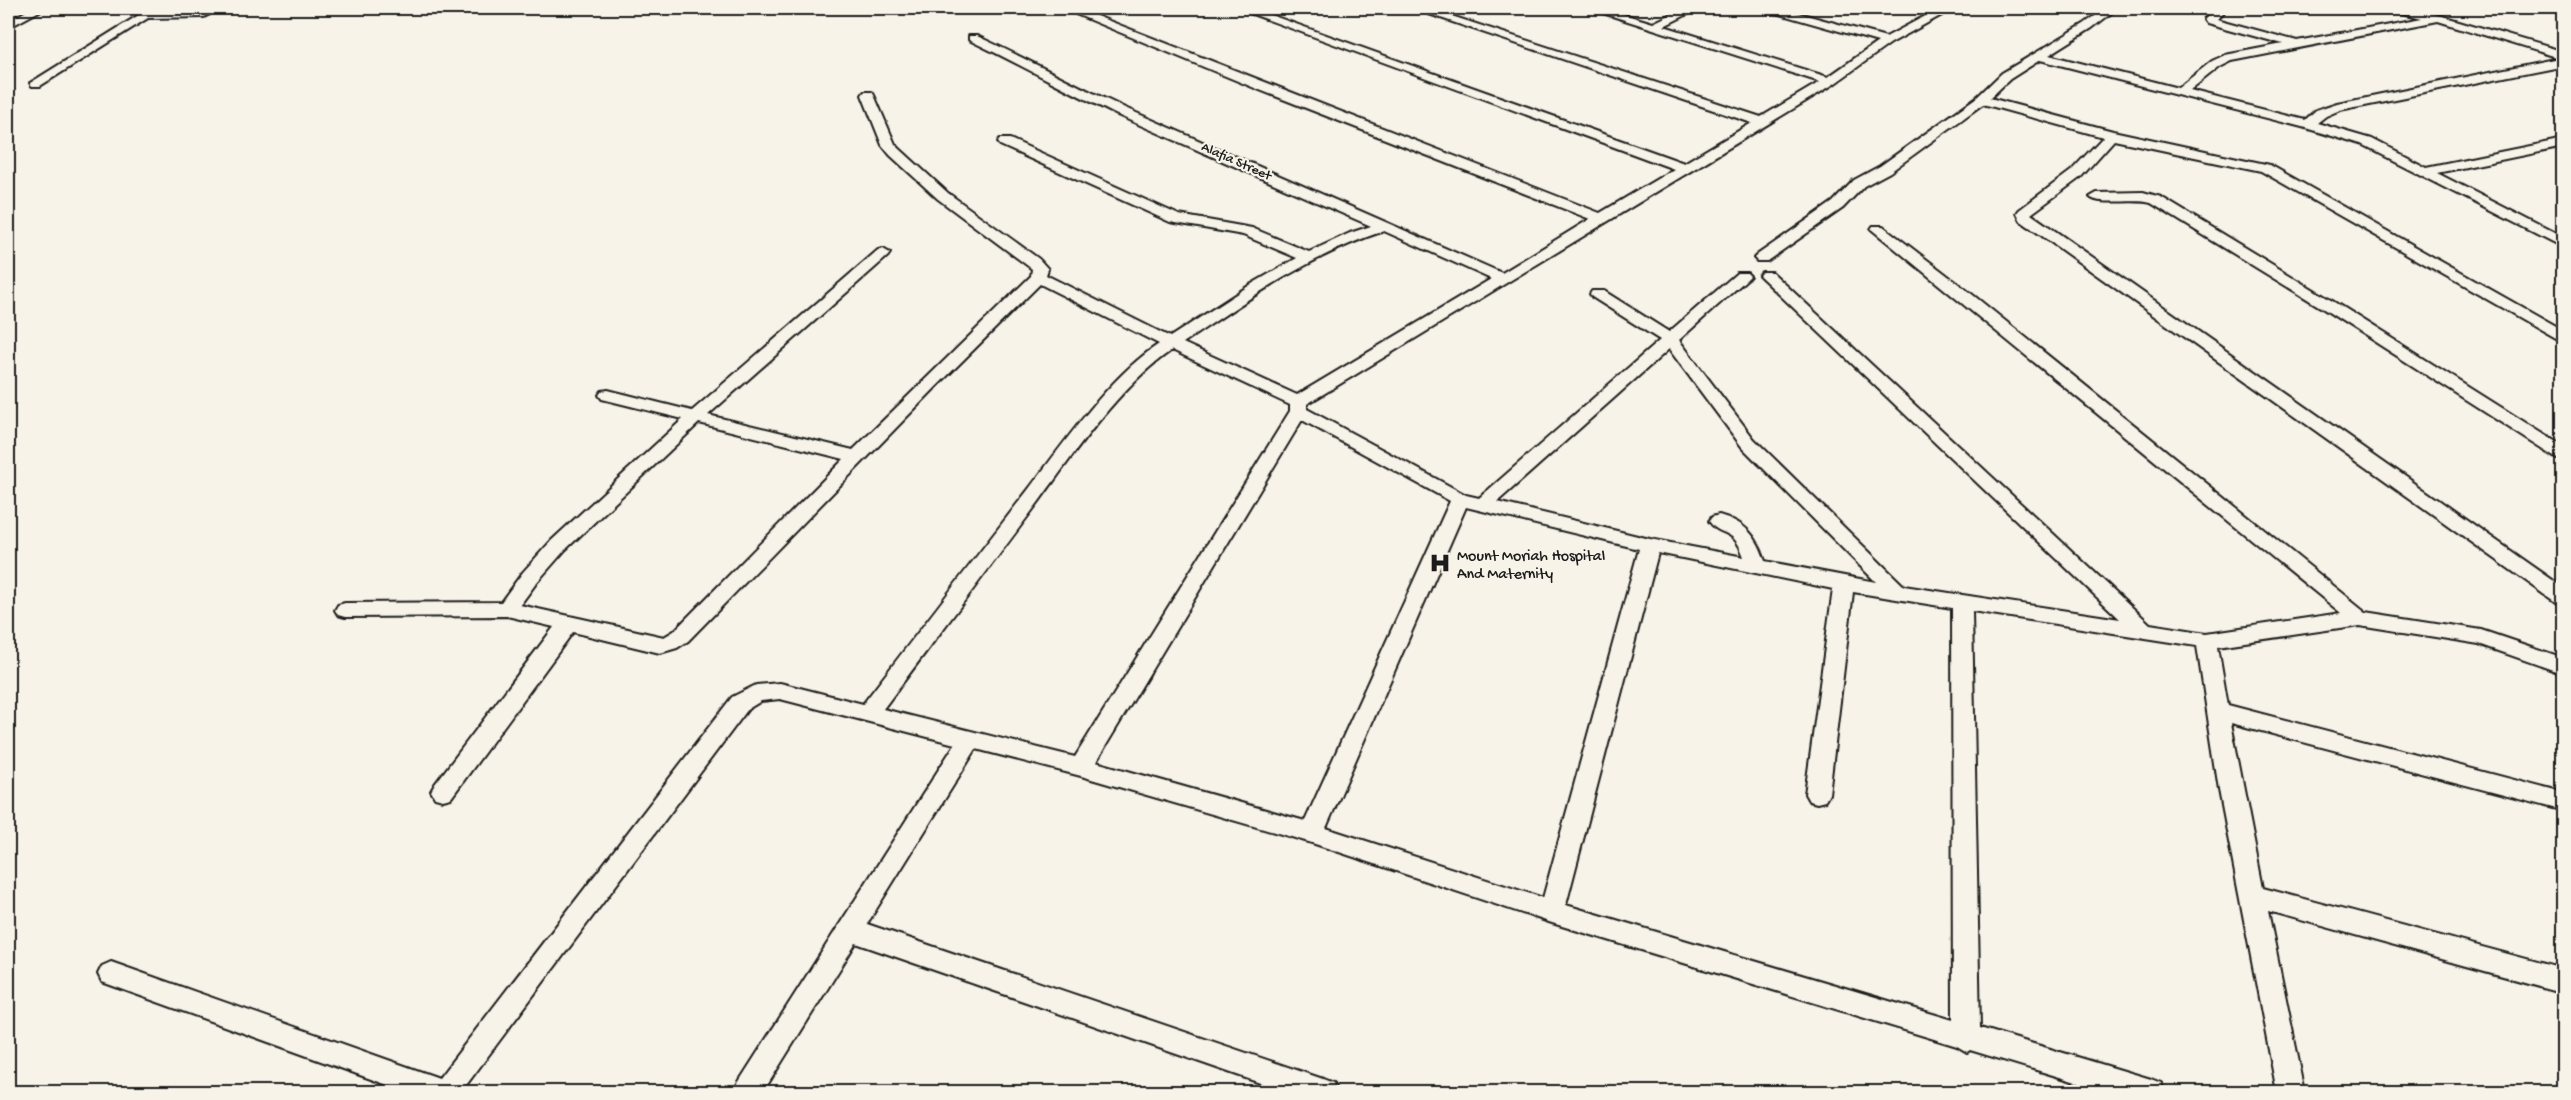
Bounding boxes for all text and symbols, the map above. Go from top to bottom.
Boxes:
street label: Alafia Street [1198,139,1275,186]
place label: Mount Moriah Hospital And Maternity [1457,548,1605,585]
hospital icon: Mount Moriah Hospital And Maternity [1428,551,1452,575]

